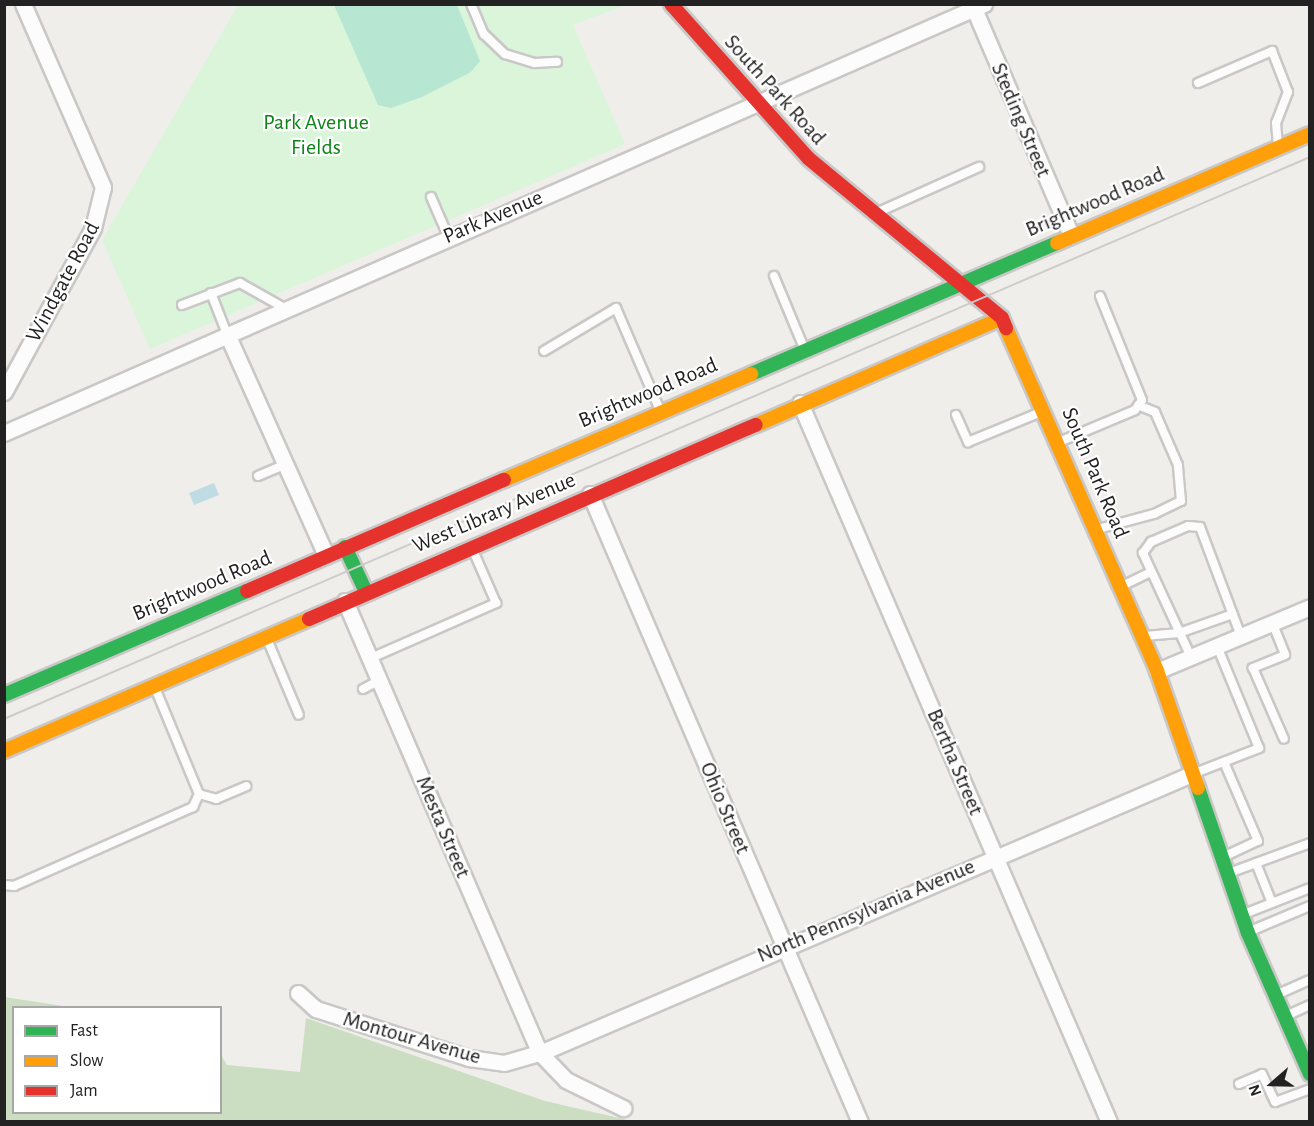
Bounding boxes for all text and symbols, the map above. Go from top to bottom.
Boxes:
street label: South Park Road [719,29,831,151]
street label: Steding Street [985,59,1057,181]
park label: Park Avenue Fields [263,109,369,160]
street label: Brightwood Road [1022,161,1168,243]
street label: Park Avenue [439,184,547,250]
street label: Windgate Road [20,217,106,347]
street label: Brightwood Road [575,352,721,434]
street label: South Park Road [1056,404,1134,542]
street label: West Library Avenue [409,467,579,559]
street label: Brightwood Road [129,545,275,627]
street label: Bertha Street [921,705,989,819]
street label: Ohio Street [694,758,756,858]
street label: Mesta Street [410,772,476,882]
street label: North Pennsylvania Avenue [753,853,979,969]
legend [12,1006,222,1114]
street label: Montour Avenue [340,1006,484,1070]
text: Fast [70,1022,98,1040]
text: Slow [70,1052,103,1070]
north arrow [1242,1054,1302,1114]
text: Jam [70,1082,98,1100]
text: N [1246,1082,1265,1098]

